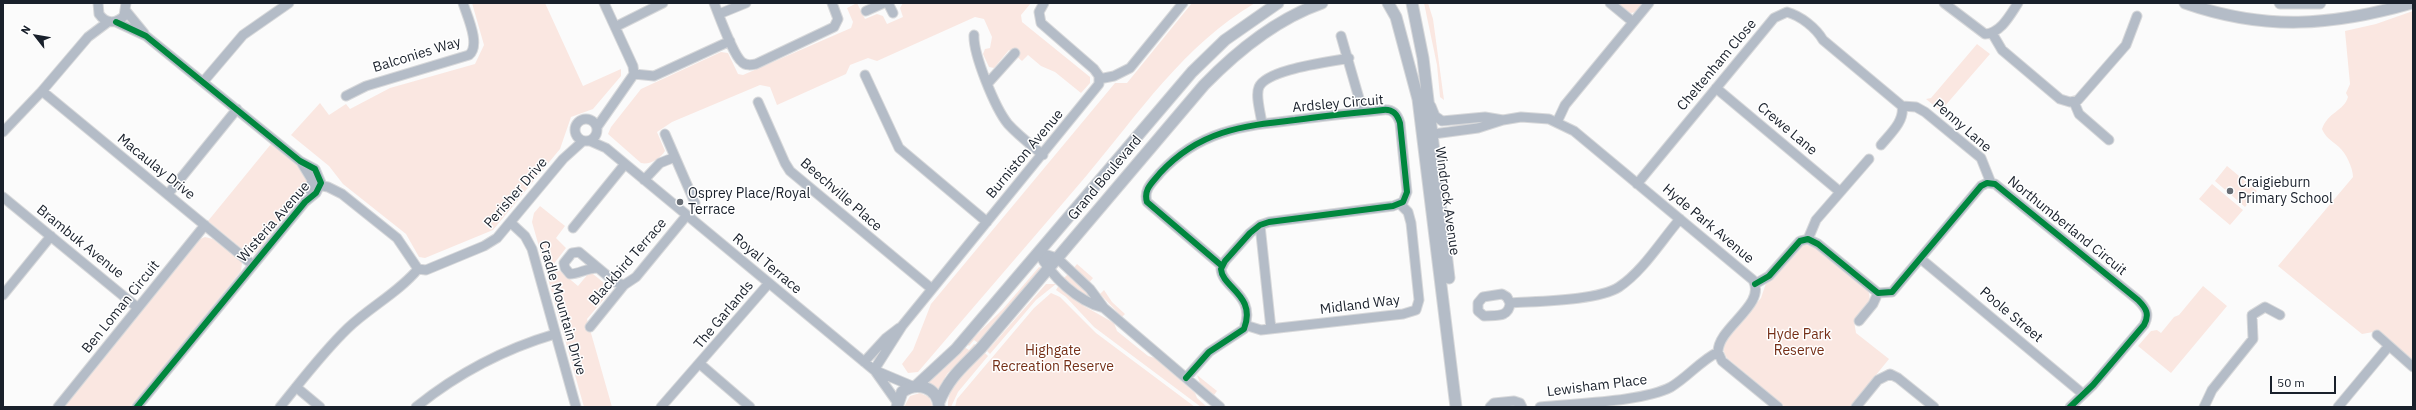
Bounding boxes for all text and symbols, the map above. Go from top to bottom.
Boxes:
north arrow [16,16,56,56]
street label: Cheltenham Close [1674,16,1760,114]
text: N [18,23,34,37]
street label: Balconies Way [371,34,463,76]
street label: Ardsley Circuit [1292,92,1384,116]
street label: Penny Lane [1929,96,1995,156]
street label: Crewe Lane [1754,99,1820,159]
street label: Burniston Avenue [983,106,1067,202]
street label: Macaulay Drive [114,130,198,204]
street label: Grand Boulevard [1065,132,1145,224]
street label: Windrock Avenue [1431,146,1463,256]
street label: Perisher Drive [481,154,551,232]
street label: Beechville Place [797,155,885,235]
street label: Northumberland Circuit [2004,173,2130,279]
place label: Craigieburn Primary School [2238,175,2333,208]
street label: Wisteria Avenue [234,178,314,266]
street label: Hyde Park Avenue [1659,181,1757,267]
place label: Osprey Place/Royal Terrace [688,186,810,218]
marker: Craigieburn Primary School [2225,186,2235,196]
marker: Osprey Place/Royal Terrace [675,197,685,207]
street label: Brambuk Avenue [33,202,127,282]
street label: Blackbird Terrace [586,215,670,309]
street label: Royal Terrace [729,230,805,298]
street label: Cradle Mountain Drive [535,239,589,377]
street label: Ben Loman Circuit [78,257,164,357]
street label: The Garlands [691,278,757,352]
street label: Poole Street [1976,284,2046,346]
street label: Midland Way [1319,292,1401,318]
park label: Hyde Park Reserve [1767,327,1831,360]
park label: Highgate Recreation Reserve [992,343,1114,376]
scale bar [2272,368,2338,394]
street label: Lewisham Place [1546,372,1648,400]
text: 50 m [2277,375,2305,390]

